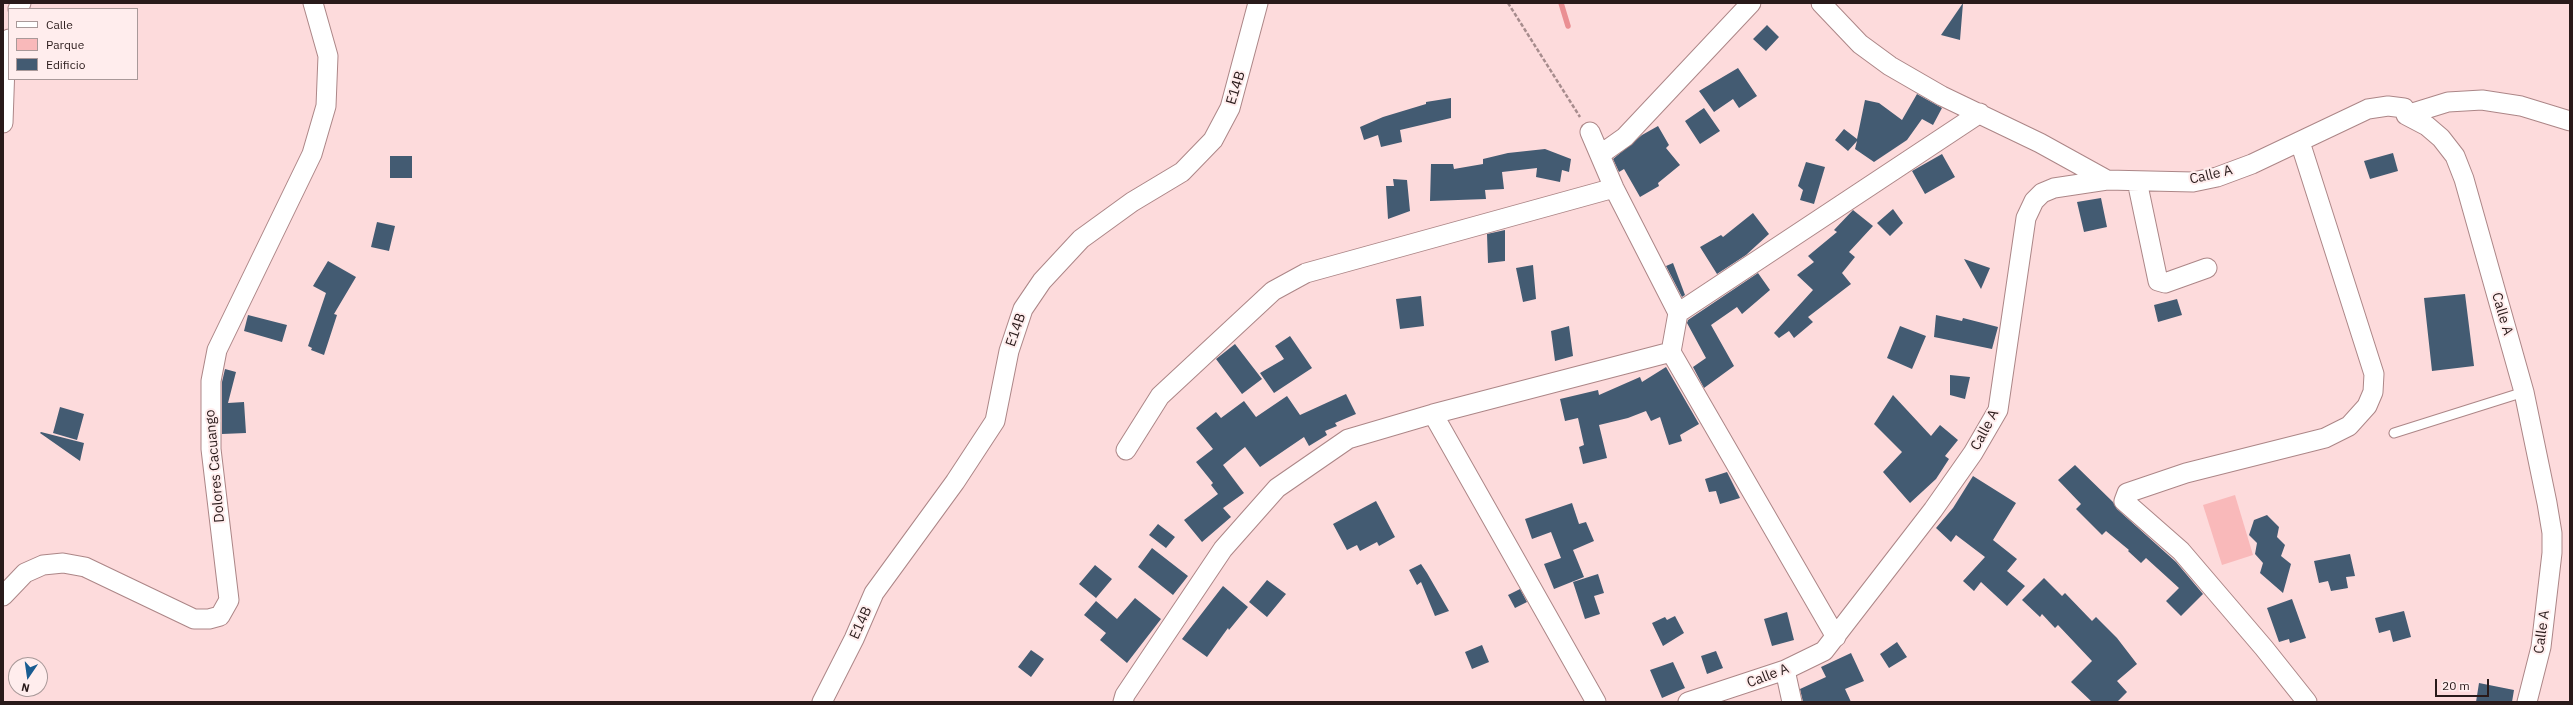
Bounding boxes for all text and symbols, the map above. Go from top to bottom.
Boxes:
legend [8,8,138,80]
text: Calle [46,17,73,32]
text: Parque [46,37,84,52]
text: Edificio [46,57,85,72]
street label: E14B [1223,69,1249,107]
street label: Calle A [2188,162,2234,188]
street label: Calle A [2488,291,2516,337]
street label: E14B [1003,311,1029,349]
street label: Calle A [1967,407,2003,453]
street label: Dolores Cacuango [202,409,228,523]
street label: E14B [846,604,876,642]
street label: Calle A [2531,609,2553,655]
north arrow [8,657,48,697]
street label: Calle A [1745,660,1791,692]
scale bar [2437,671,2491,697]
text: 20 m [2442,678,2470,693]
text: N [20,680,31,695]

